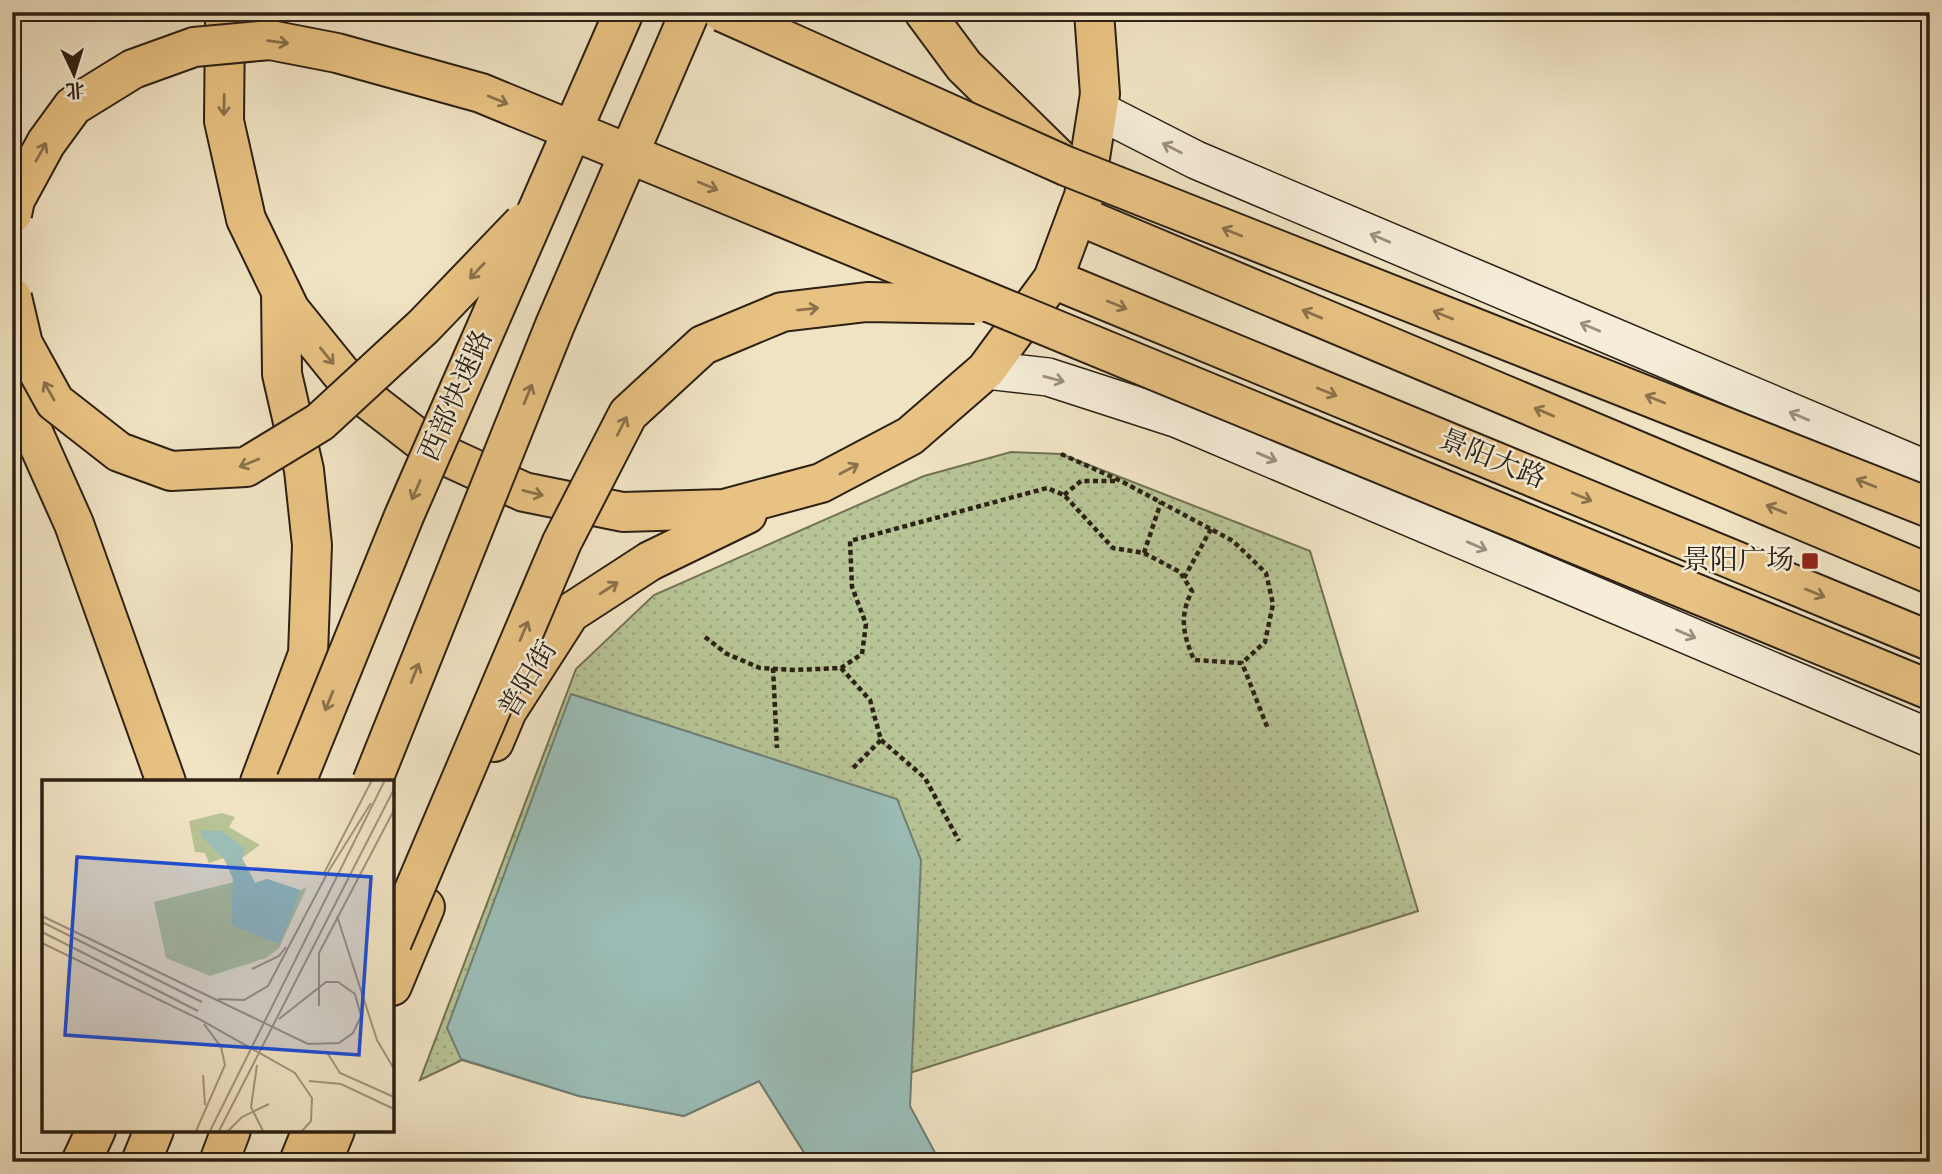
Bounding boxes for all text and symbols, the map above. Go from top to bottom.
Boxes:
one-way arrow [266,36,289,49]
north arrow [38,38,108,108]
text: 北 [65,75,85,103]
one-way arrow [217,93,231,116]
one-way arrow [487,94,508,107]
one-way arrow [1162,140,1183,154]
one-way arrow [35,142,48,163]
one-way arrow [697,180,719,193]
one-way arrow [1221,224,1243,237]
one-way arrow [1370,231,1392,244]
one-way arrow [469,262,486,279]
one-way arrow [1105,299,1127,312]
one-way arrow [796,302,819,315]
one-way arrow [1302,307,1323,320]
one-way arrow [1433,308,1455,321]
one-way arrow [1580,320,1601,333]
street label: 西部快速路 [411,324,503,468]
one-way arrow [319,346,334,364]
one-way arrow [1043,374,1065,387]
one-way arrow [42,382,56,402]
one-way arrow [522,384,535,405]
one-way arrow [1316,386,1337,399]
one-way arrow [1644,392,1666,405]
one-way arrow [1534,404,1555,417]
one-way arrow [1789,409,1811,422]
one-way arrow [615,416,629,437]
street label: 景阳大路 [1433,421,1551,499]
one-way arrow [1256,451,1278,464]
one-way arrow [239,458,260,471]
one-way arrow [838,461,859,475]
one-way arrow [1856,475,1878,488]
one-way arrow [409,479,422,501]
one-way arrow [521,487,544,500]
one-way arrow [1571,492,1593,505]
one-way arrow [1766,502,1788,515]
one-way arrow [1466,540,1487,553]
place label: 景阳广场 [1682,542,1794,581]
marker: 景阳广场 [1800,551,1820,571]
one-way arrow [599,581,618,595]
one-way arrow [1804,588,1826,601]
one-way arrow [518,621,531,642]
one-way arrow [1675,629,1697,642]
street label: 普阳街 [491,634,567,726]
one-way arrow [410,663,423,685]
one-way arrow [322,690,335,711]
inset map [42,780,394,1132]

